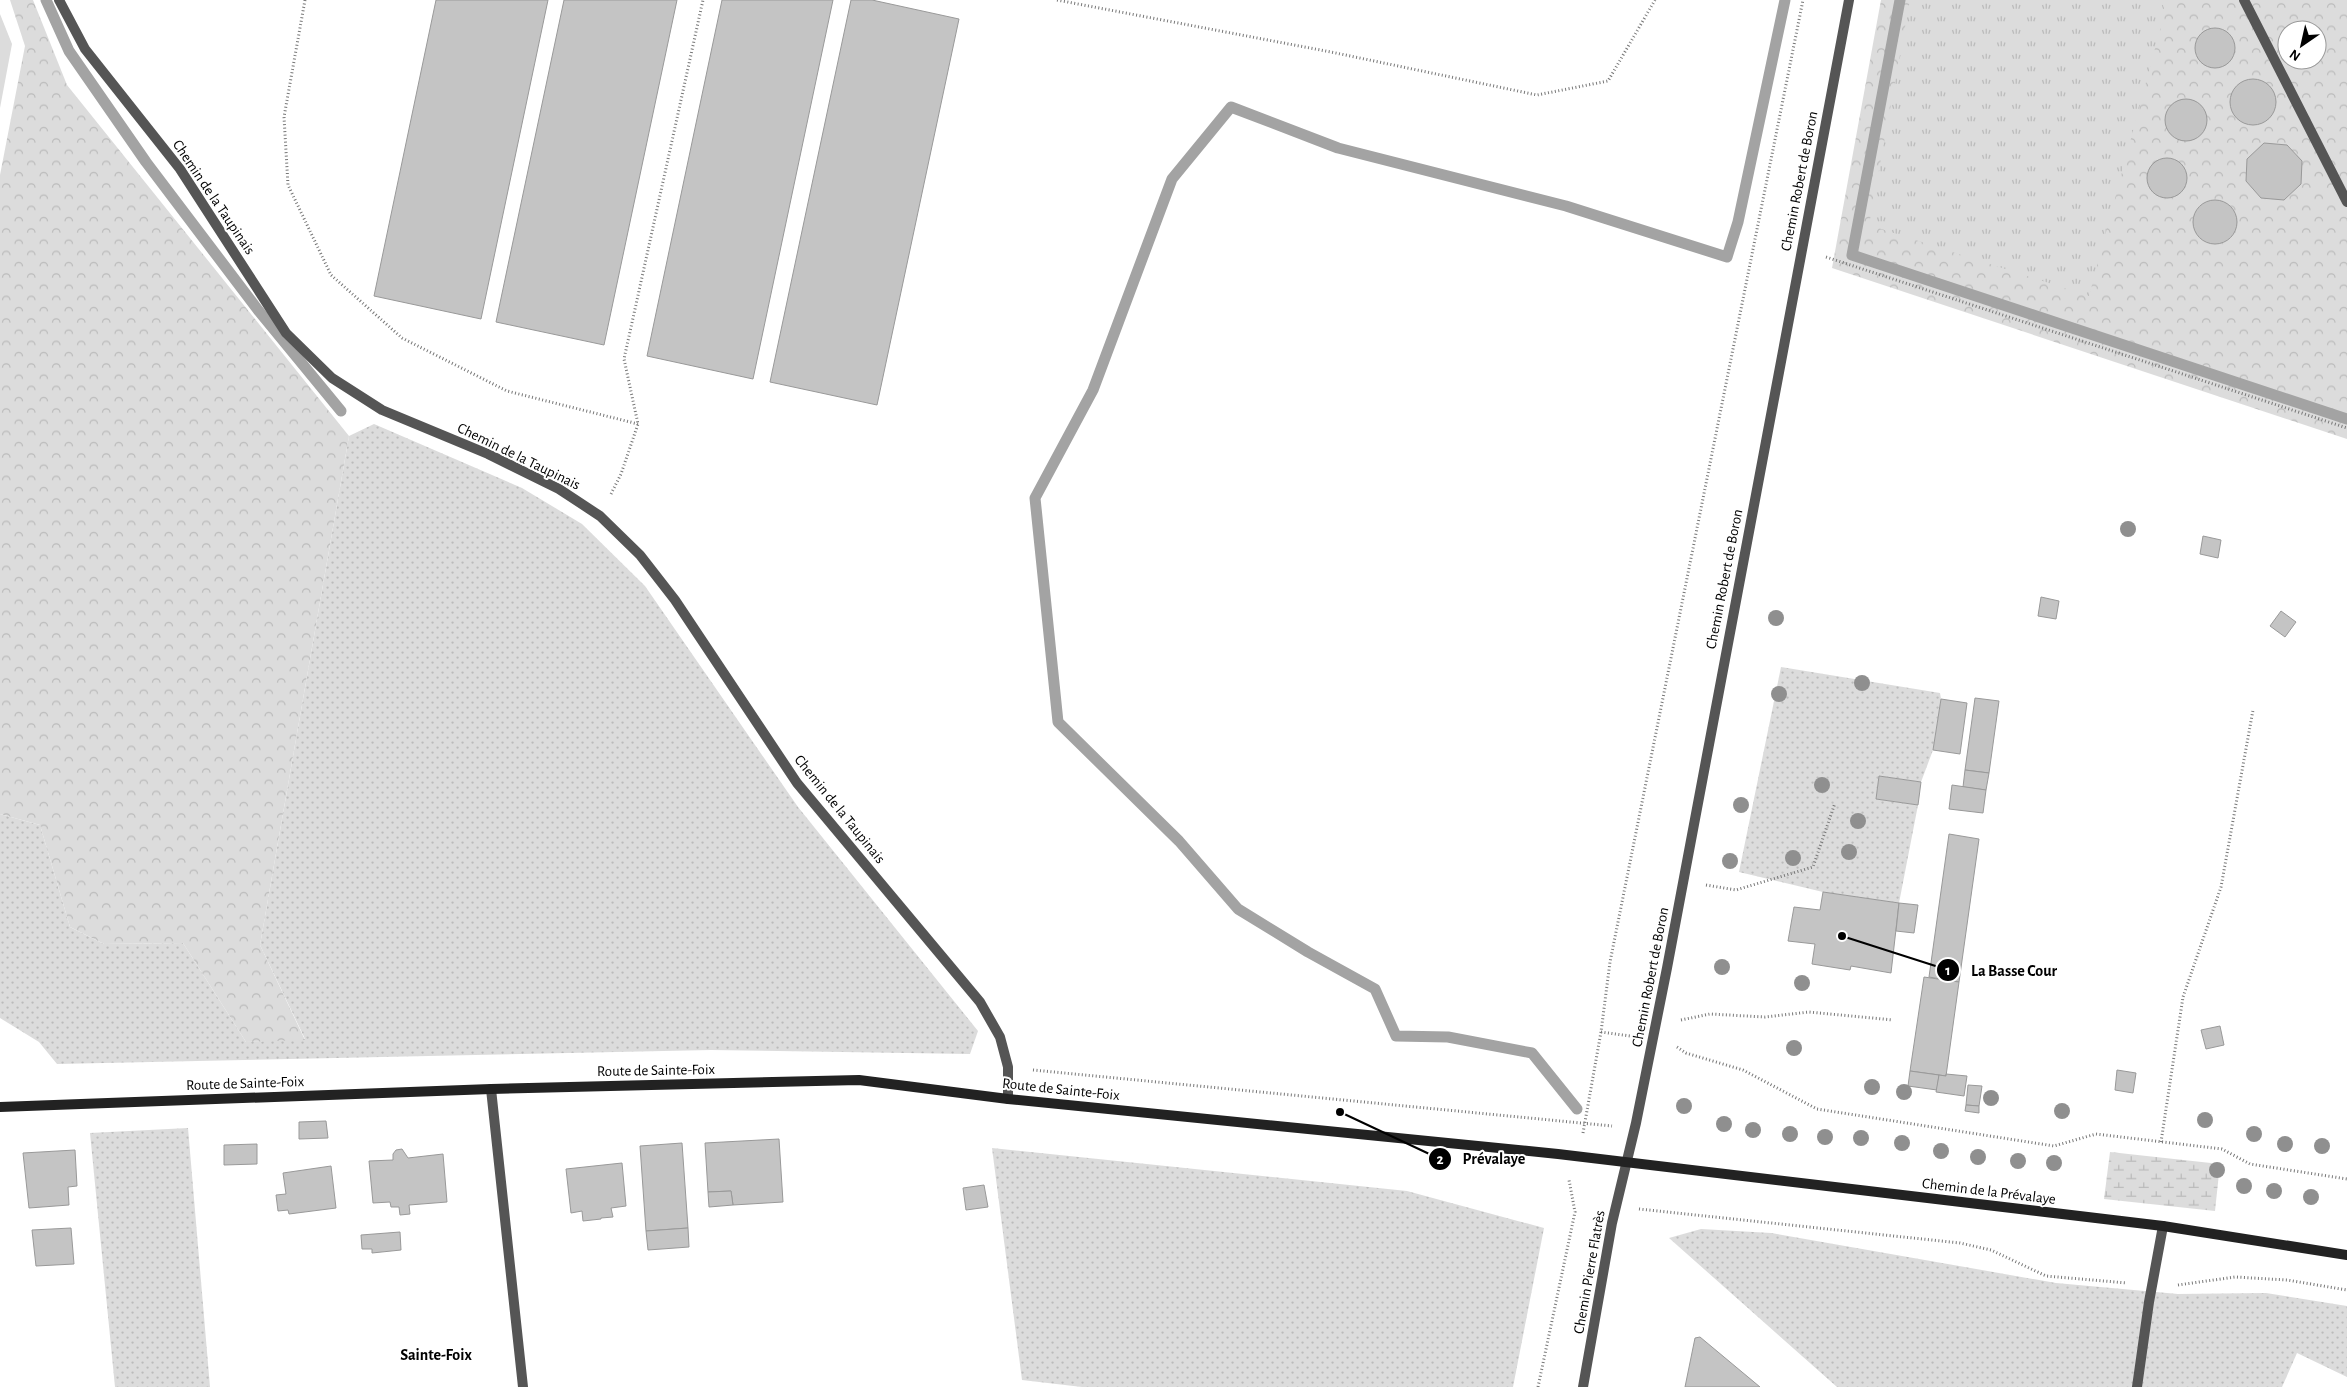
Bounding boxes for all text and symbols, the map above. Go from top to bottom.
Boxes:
north arrow [2277,20,2327,70]
text: N [2287,46,2303,63]
street label: Chemin Robert de Boron [1779,110,1820,252]
street label: Chemin de la Taupinais [170,137,257,257]
street label: Chemin de la Taupinais [455,420,583,493]
street label: Chemin Robert de Boron [1704,508,1745,650]
street label: Chemin de la Taupinais [791,752,888,866]
street label: Chemin Robert de Boron [1630,906,1671,1048]
callout: La Basse Cour [1936,954,2067,985]
text: 1 [1945,963,1951,978]
text: La Basse Cour [1971,963,2057,979]
street label: Route de Sainte-Foix [597,1062,716,1079]
street label: Route de Sainte-Foix [186,1074,305,1093]
street label: Route de Sainte-Foix [1001,1076,1121,1103]
callout: Prévalaye [1428,1143,1535,1174]
text: Prévalaye [1463,1151,1526,1168]
text: 2 [1436,1152,1444,1167]
street label: Chemin de la Prévalaye [1921,1176,2057,1207]
street label: Chemin Pierre Flatrès [1571,1209,1608,1335]
district label: Sainte-Foix [400,1347,472,1363]

